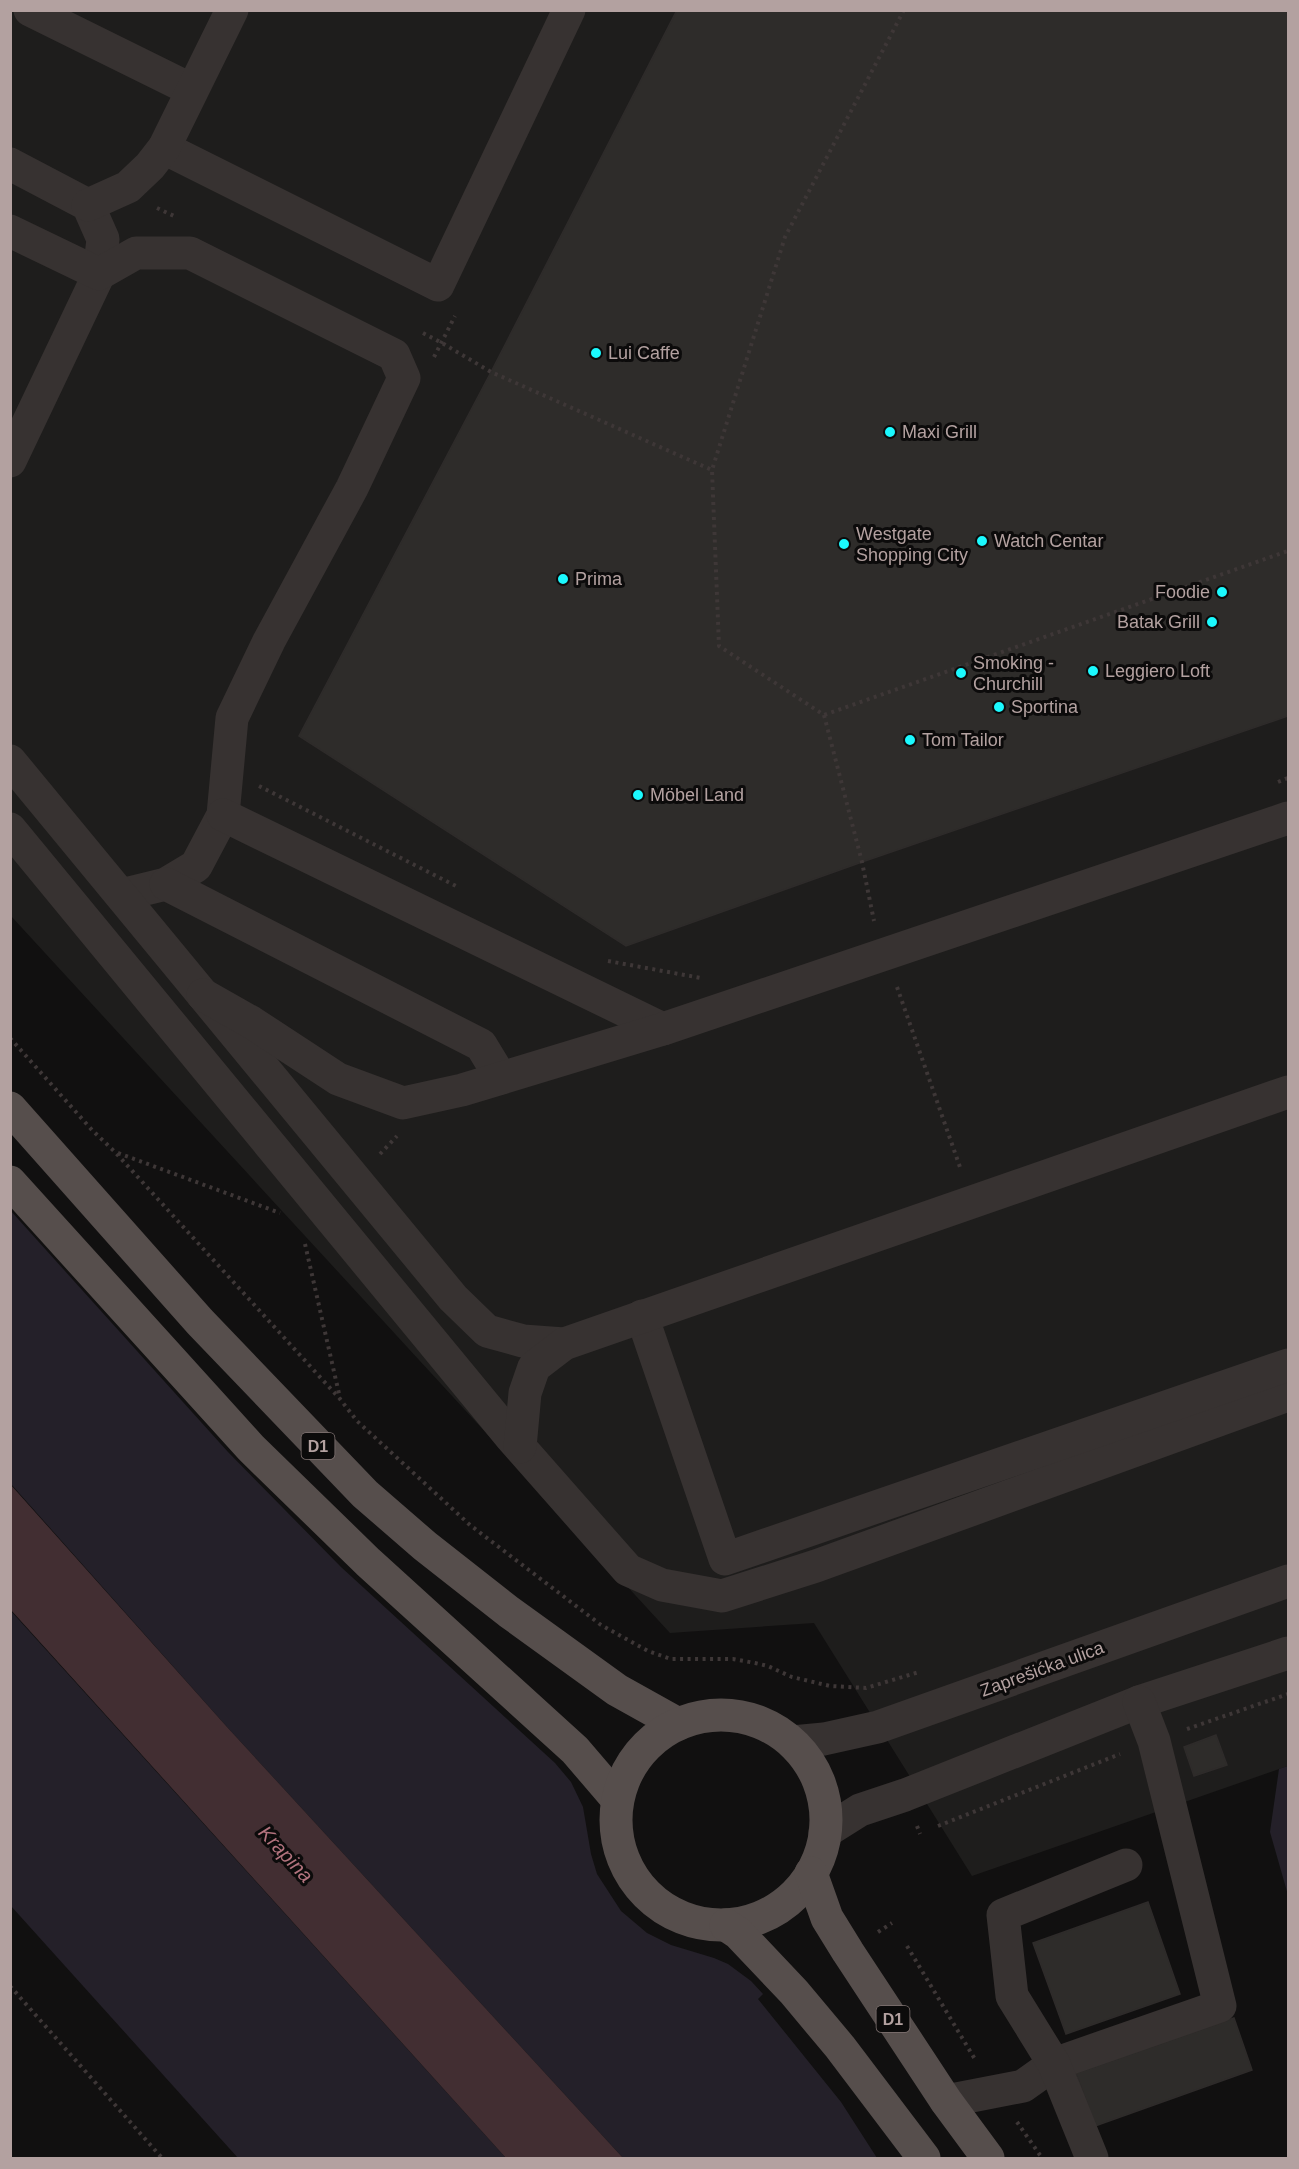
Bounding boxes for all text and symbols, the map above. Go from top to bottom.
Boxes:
place label: Lui Caffe [608,343,680,363]
marker: Lui Caffe [589,346,603,360]
place label: Maxi Grill [902,422,977,442]
marker: Maxi Grill [883,425,897,439]
place label: Westgate Shopping City [856,524,968,565]
place label: Watch Centar [994,531,1103,551]
marker: Watch Centar [975,534,989,548]
marker: Westgate Shopping City [837,537,851,551]
place label: Prima [575,569,623,589]
marker: Prima [556,572,570,586]
place label: Foodie [1155,582,1210,602]
marker: Foodie [1215,585,1229,599]
place label: Batak Grill [1117,612,1200,632]
marker: Batak Grill [1205,615,1219,629]
place label: Smoking - Churchill [973,653,1054,694]
place label: Leggiero Loft [1105,661,1210,681]
marker: Leggiero Loft [1086,664,1100,678]
marker: Smoking - Churchill [954,666,968,680]
place label: Sportina [1011,697,1079,717]
marker: Sportina [992,700,1006,714]
place label: Tom Tailor [922,730,1004,750]
marker: Tom Tailor [903,733,917,747]
place label: Möbel Land [650,785,744,805]
marker: Möbel Land [631,788,645,802]
road number: D1 [302,1433,334,1459]
street label: Zaprešićka ulica [977,1637,1107,1701]
water label: Krapina [254,1821,318,1887]
road number: D1 [876,2006,910,2032]

